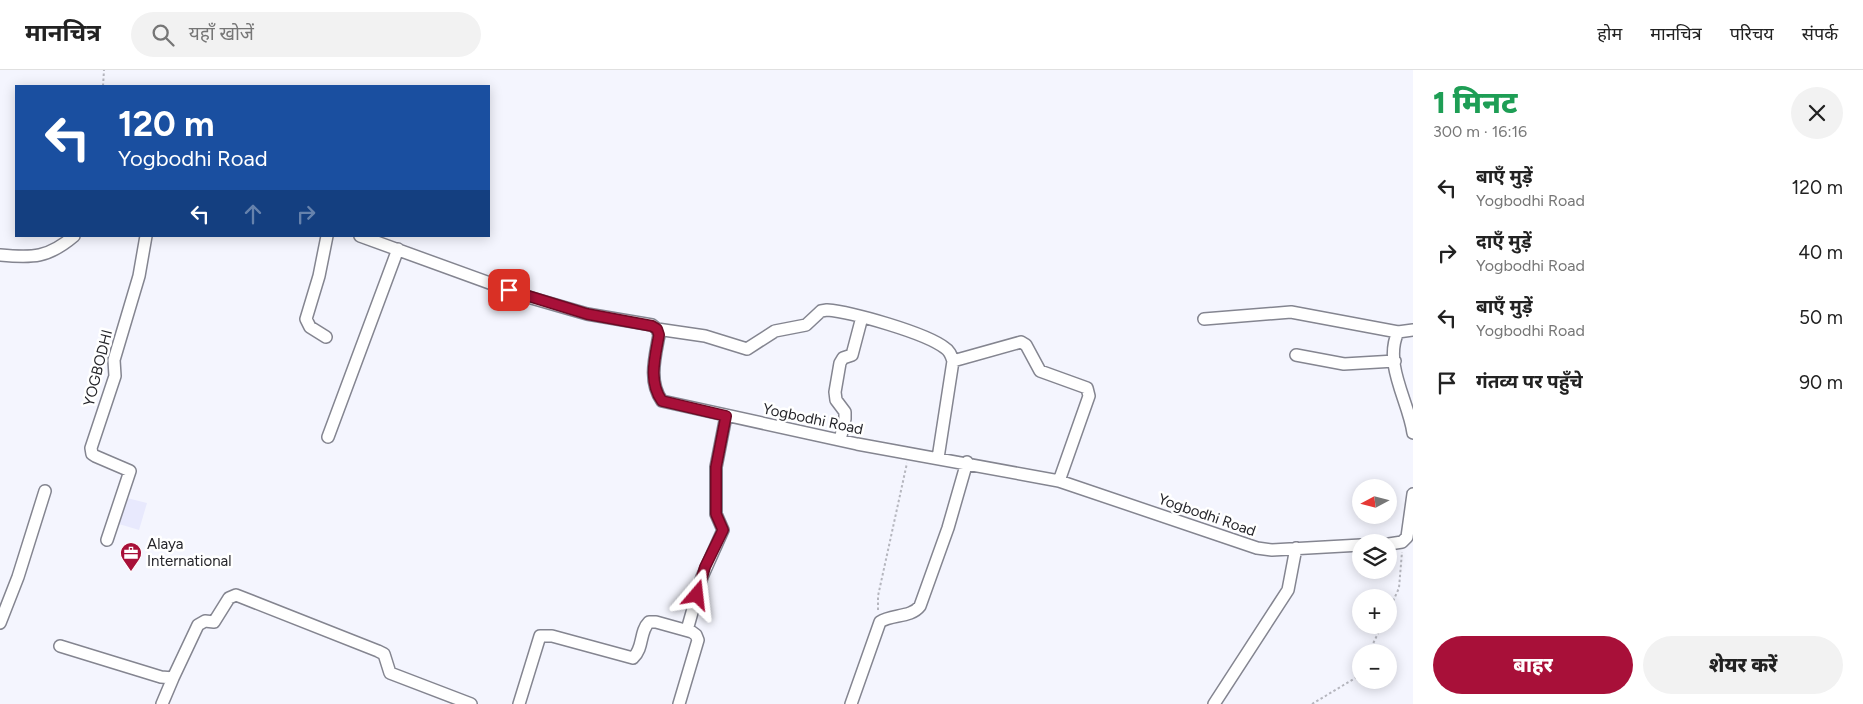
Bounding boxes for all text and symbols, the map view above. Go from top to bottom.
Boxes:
search box [131,12,481,57]
text: मानचित्र [25,18,101,47]
icon: search [149,21,177,49]
text: यहाँ खोजें [189,22,254,45]
text: होम [1597,23,1622,45]
text: मानचित्र [1650,23,1702,45]
text: परिचय [1730,23,1774,45]
text: संपर्क [1802,23,1838,45]
text: 1 मिनट [1433,84,1517,121]
button: close [1791,87,1843,139]
text: 120 m [118,103,215,145]
icon: left [35,105,100,170]
text: 300 m · 16:16 [1433,122,1527,141]
text: Yogbodhi Road [118,145,268,172]
text: बाएँ मुड़ें [1476,165,1533,188]
icon: left [1433,174,1461,202]
text: 120 m [1791,176,1843,199]
text: Yogbodhi Road [1476,191,1585,210]
icon: left [186,200,214,228]
icon: ahead [239,200,267,228]
icon: right [292,200,320,228]
text: दाएँ मुड़ें [1476,230,1532,253]
icon: right [1433,239,1461,267]
text: 40 m [1798,241,1843,264]
text: Yogbodhi Road [1476,256,1585,275]
pin [488,269,530,311]
icon: arrive [495,276,523,304]
text: बाएँ मुड़ें [1476,295,1533,318]
icon: left [1433,304,1461,332]
text: 50 m [1799,306,1843,329]
text: Yogbodhi Road [1476,321,1585,340]
street label: YOGBODHI [80,328,116,408]
icon: arrive [1433,369,1461,397]
text: गंतव्य पर पहुँचे [1476,370,1583,393]
text: 90 m [1799,371,1843,394]
street label: Yogbodhi Road [761,400,865,438]
north arrow [1352,479,1398,524]
map controls [1352,479,1397,689]
street label: Yogbodhi Road [1156,490,1258,540]
button: layers [1352,534,1397,579]
place label: Alaya International [147,535,232,570]
office icon: Alaya International [119,541,143,572]
position arrow [670,568,722,620]
button: + [1352,589,1397,634]
button: बाहर [1433,636,1633,694]
button: शेयर करें [1643,636,1843,694]
button: − [1352,644,1397,689]

